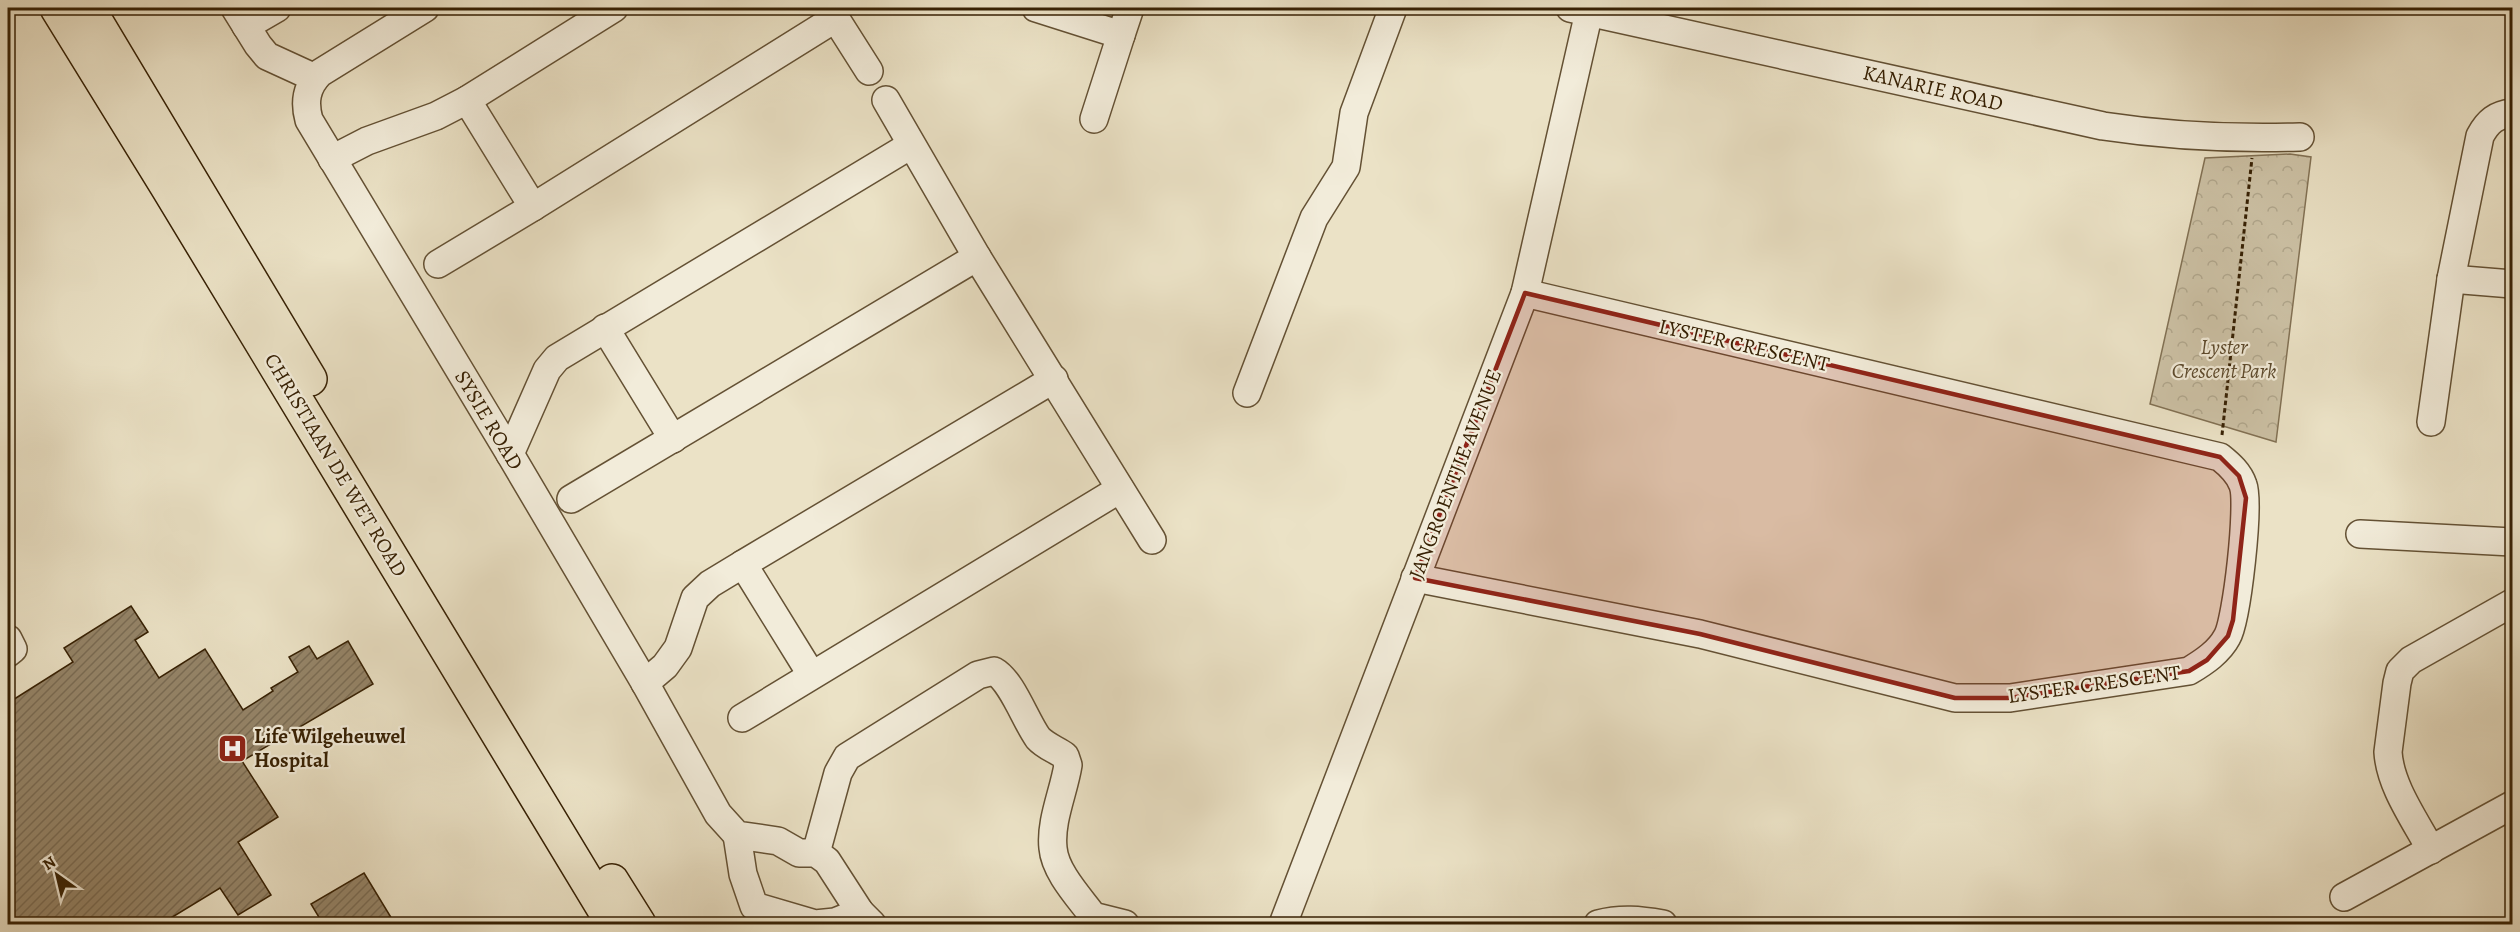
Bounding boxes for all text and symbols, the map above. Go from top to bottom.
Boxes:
street label: KANARIE ROAD [1860,58,2006,118]
street label: LYSTER CRESCENT [1656,312,1833,378]
park label: Lyster Crescent Park [2172,333,2276,385]
street label: CHRISTIAAN DE WET ROAD [258,348,414,582]
street label: SYSIE ROAD [448,365,530,475]
street label: JANGROENTJIE AVENUE [1402,365,1508,583]
street label: LYSTER CRESCENT [2006,658,2183,710]
place label: Life Wilgeheuwel Hospital [254,722,406,774]
hospital icon: Life Wilgeheuwel Hospital [217,732,249,764]
north arrow [27,845,87,905]
text: N [38,851,60,876]

